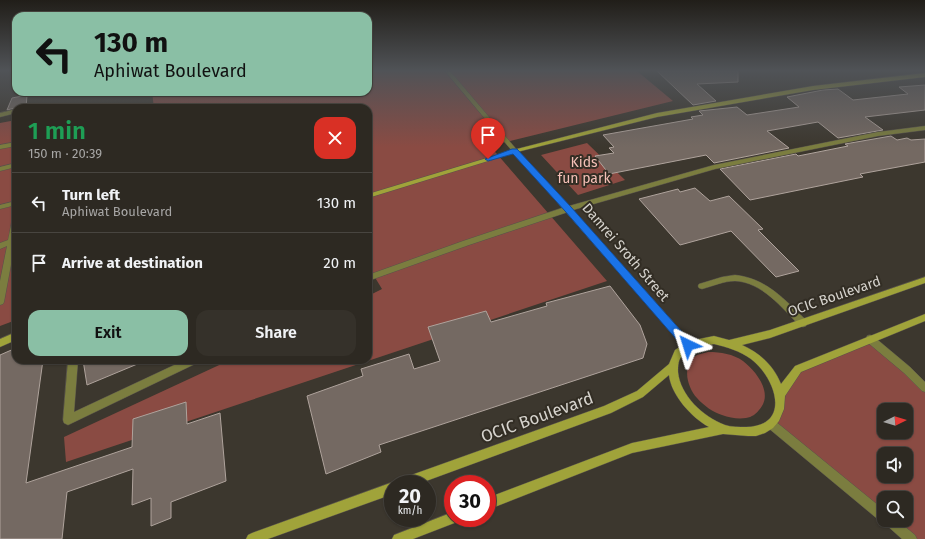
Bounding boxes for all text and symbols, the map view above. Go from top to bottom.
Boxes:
text: 130 m [94,26,168,59]
icon: left [28,28,80,80]
text: Aphiwat Boulevard [94,60,247,82]
text: 1 min [28,117,86,145]
button: close [314,117,356,159]
pin [471,118,505,159]
icon: arrive [477,124,499,146]
text: 150 m · 20:39 [28,146,102,161]
park label: Kids fun park [557,154,611,187]
text: Turn left [62,186,120,204]
icon: left [28,192,50,214]
text: 130 m [317,194,356,212]
street label: Damrei Sroth Street [578,200,673,306]
text: Aphiwat Boulevard [62,204,172,219]
icon: arrive [28,252,50,274]
text: Arrive at destination [62,254,203,272]
text: 20 m [323,254,356,272]
street label: OCIC Boulevard [785,273,883,320]
button: Exit [28,310,188,356]
button: Share [196,310,356,356]
position arrow [667,324,709,366]
street label: OCIC Boulevard [478,387,596,448]
north arrow [877,403,913,439]
map controls [877,403,913,527]
button: sound [877,447,913,483]
speed limit sign: 30 [444,475,496,527]
text: 20 [399,484,421,508]
button: search [877,491,913,527]
text: km/h [398,505,422,517]

